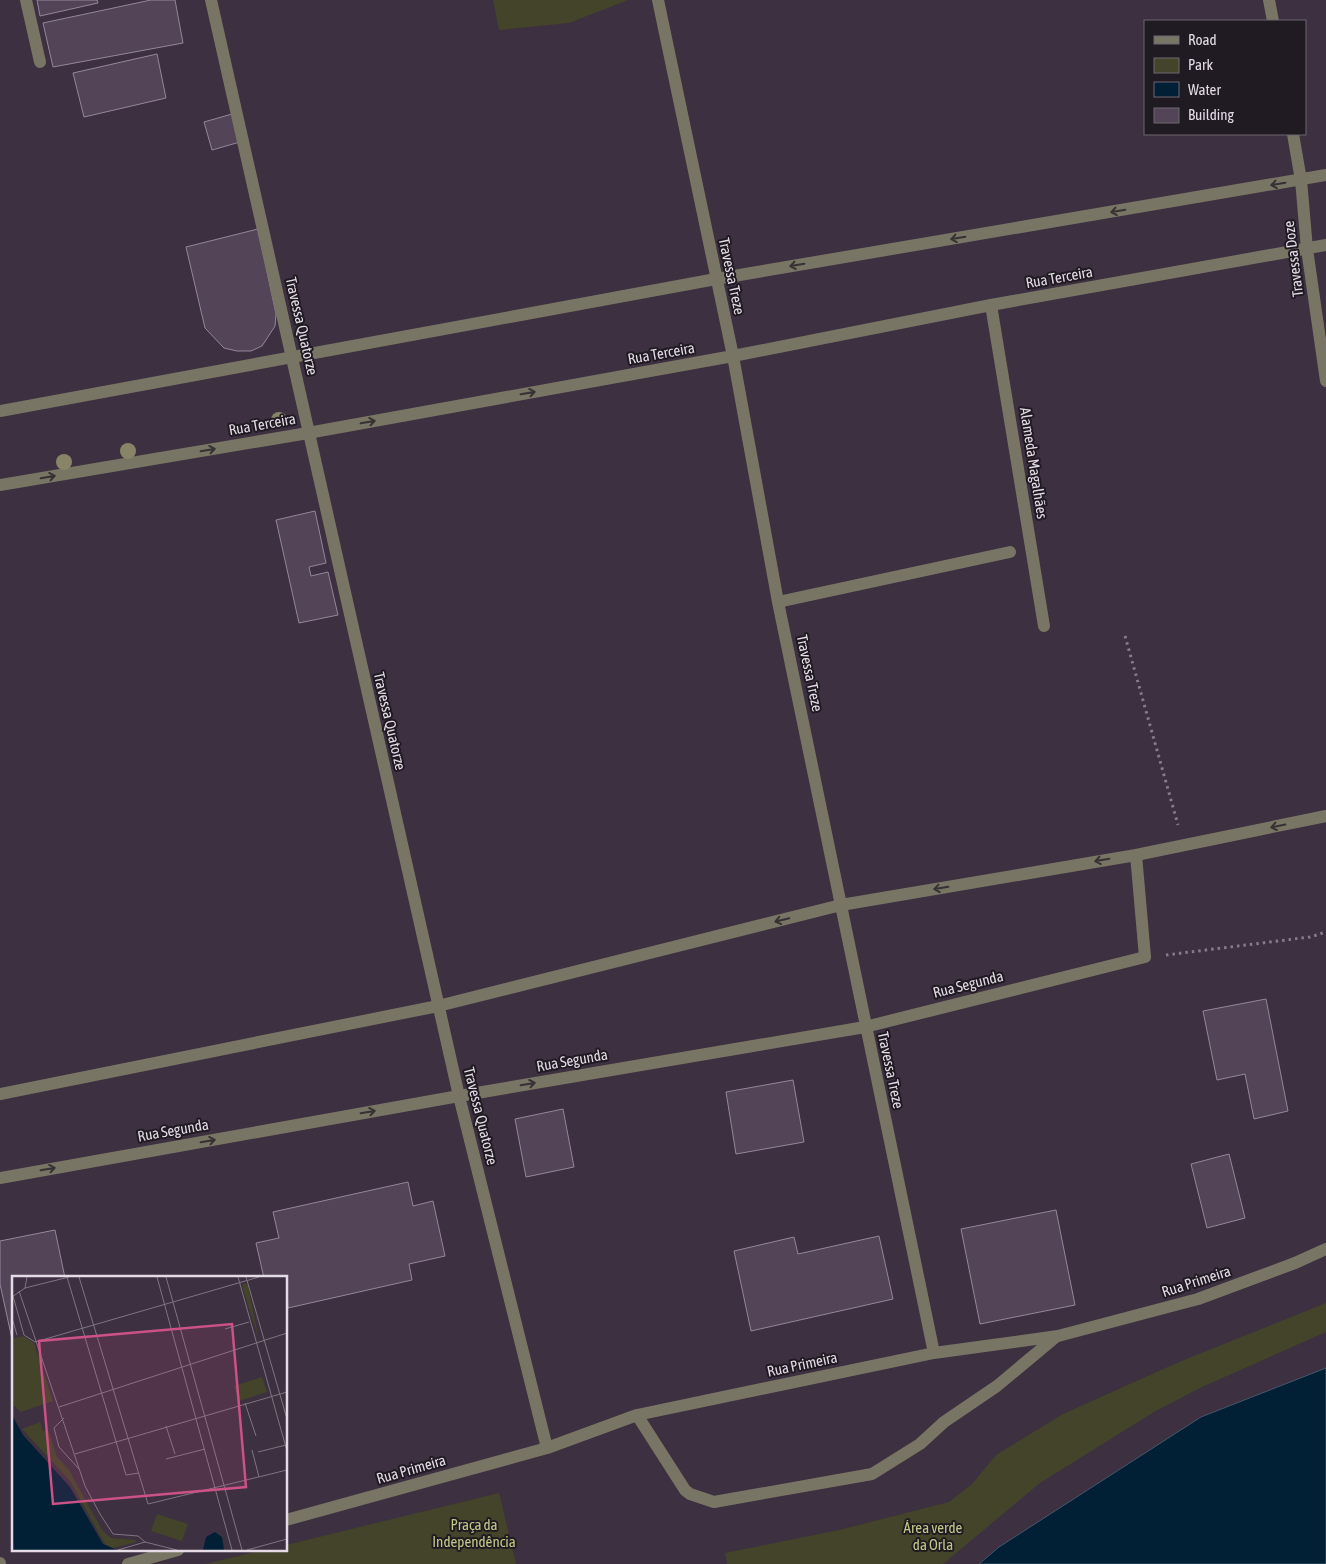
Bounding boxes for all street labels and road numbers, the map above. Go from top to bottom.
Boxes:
street label: Travessa Doze [1280,220,1306,298]
street label: Travessa Treze [716,236,748,316]
street label: Rua Terceira [1024,263,1094,291]
street label: Travessa Quatorze [282,275,322,377]
street label: Rua Terceira [626,339,696,367]
street label: Alameda Magalhães [1017,406,1051,520]
street label: Rua Terceira [227,410,297,438]
street label: Travessa Treze [794,633,826,713]
street label: Travessa Quatorze [370,670,410,772]
street label: Rua Segunda [931,967,1005,1001]
street label: Travessa Treze [875,1030,907,1110]
street label: Rua Segunda [535,1045,609,1075]
street label: Travessa Quatorze [461,1065,501,1167]
street label: Rua Segunda [136,1115,210,1145]
street label: Rua Primeira [1160,1262,1232,1300]
street label: Rua Primeira [765,1348,839,1380]
street label: Rua Primeira [374,1451,448,1487]

